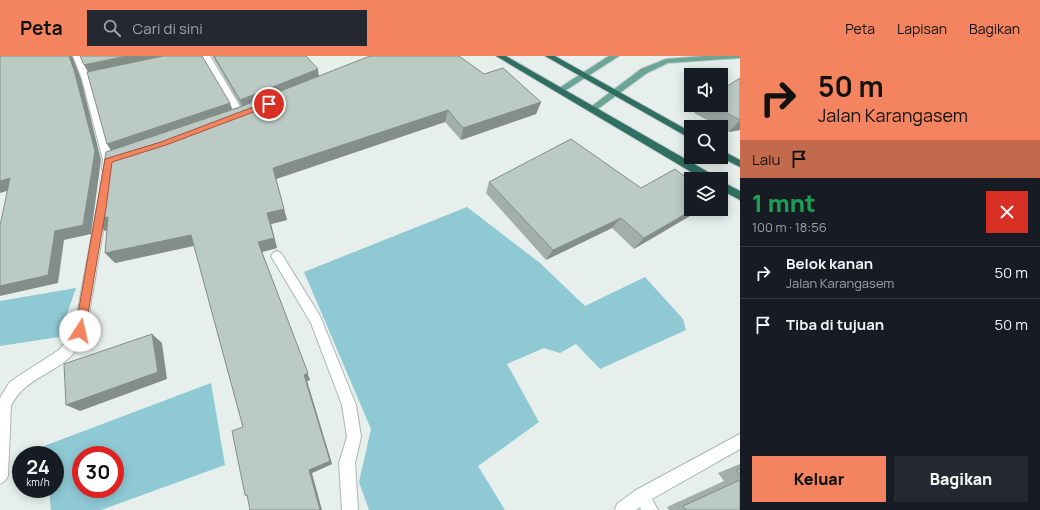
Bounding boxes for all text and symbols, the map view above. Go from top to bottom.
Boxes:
search box [87,10,367,46]
text: Peta [20,15,63,41]
icon: search [101,17,123,39]
text: Cari di sini [133,18,203,39]
text: Peta [845,19,875,38]
text: Lapisan [897,19,947,38]
text: Bagikan [969,19,1020,38]
text: 50 m [818,67,884,105]
map controls [684,68,728,216]
button: sound [684,68,728,112]
icon: right [752,72,804,124]
pin [252,87,286,121]
icon: arrive [258,93,280,115]
text: Jalan Karangasem [818,103,968,127]
button: search [684,120,728,164]
icon: arrive [788,148,810,170]
text: Lalu [752,149,780,170]
button: layers [684,172,728,216]
text: 1 mnt [752,186,816,219]
button: close [986,191,1028,233]
text: 100 m · 18:56 [752,218,827,236]
text: Belok kanan [786,253,873,274]
icon: right [752,262,774,284]
text: 50 m [994,262,1028,283]
text: Jalan Karangasem [786,274,894,292]
position arrow [59,310,101,352]
icon: arrive [752,314,774,336]
text: Tiba di tujuan [786,314,884,335]
text: 50 m [994,314,1028,335]
speed limit sign: 30 [72,446,124,498]
text: 24 [26,453,50,480]
button: Keluar [752,456,886,502]
button: Bagikan [894,456,1028,502]
text: km/h [26,475,50,489]

